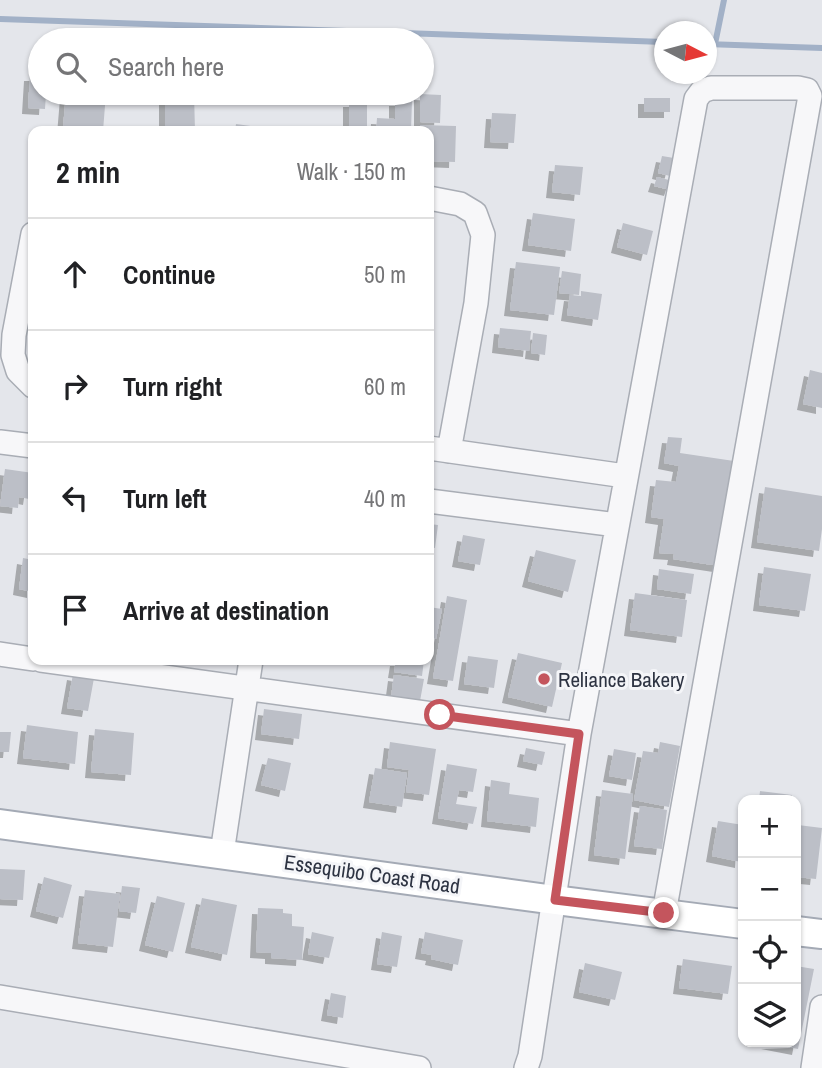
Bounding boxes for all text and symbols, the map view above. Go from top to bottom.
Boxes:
north arrow [654,21,717,84]
search box [28,28,434,105]
icon: search [52,48,90,86]
text: Search here [108,49,224,84]
text: 2 min [56,152,120,192]
text: Walk · 150 m [297,156,406,187]
icon: ahead [56,255,94,293]
text: Continue [123,257,215,292]
text: 50 m [364,259,406,290]
icon: right [56,367,94,405]
text: Turn right [123,369,222,404]
text: 60 m [364,371,406,402]
icon: left [56,479,94,517]
text: Turn left [123,481,207,516]
text: 40 m [364,483,406,514]
icon: arrive [56,591,94,629]
text: Arrive at destination [123,593,329,628]
place label: Reliance Bakery [558,665,685,694]
marker: Reliance Bakery [536,671,552,687]
route start [424,699,455,730]
map controls [738,795,801,1047]
button: + [738,795,801,858]
street label: Essequibo Coast Road [282,847,462,901]
button: − [738,858,801,921]
route end [648,897,679,928]
button: locate [738,921,801,984]
button: layers [738,984,801,1047]

